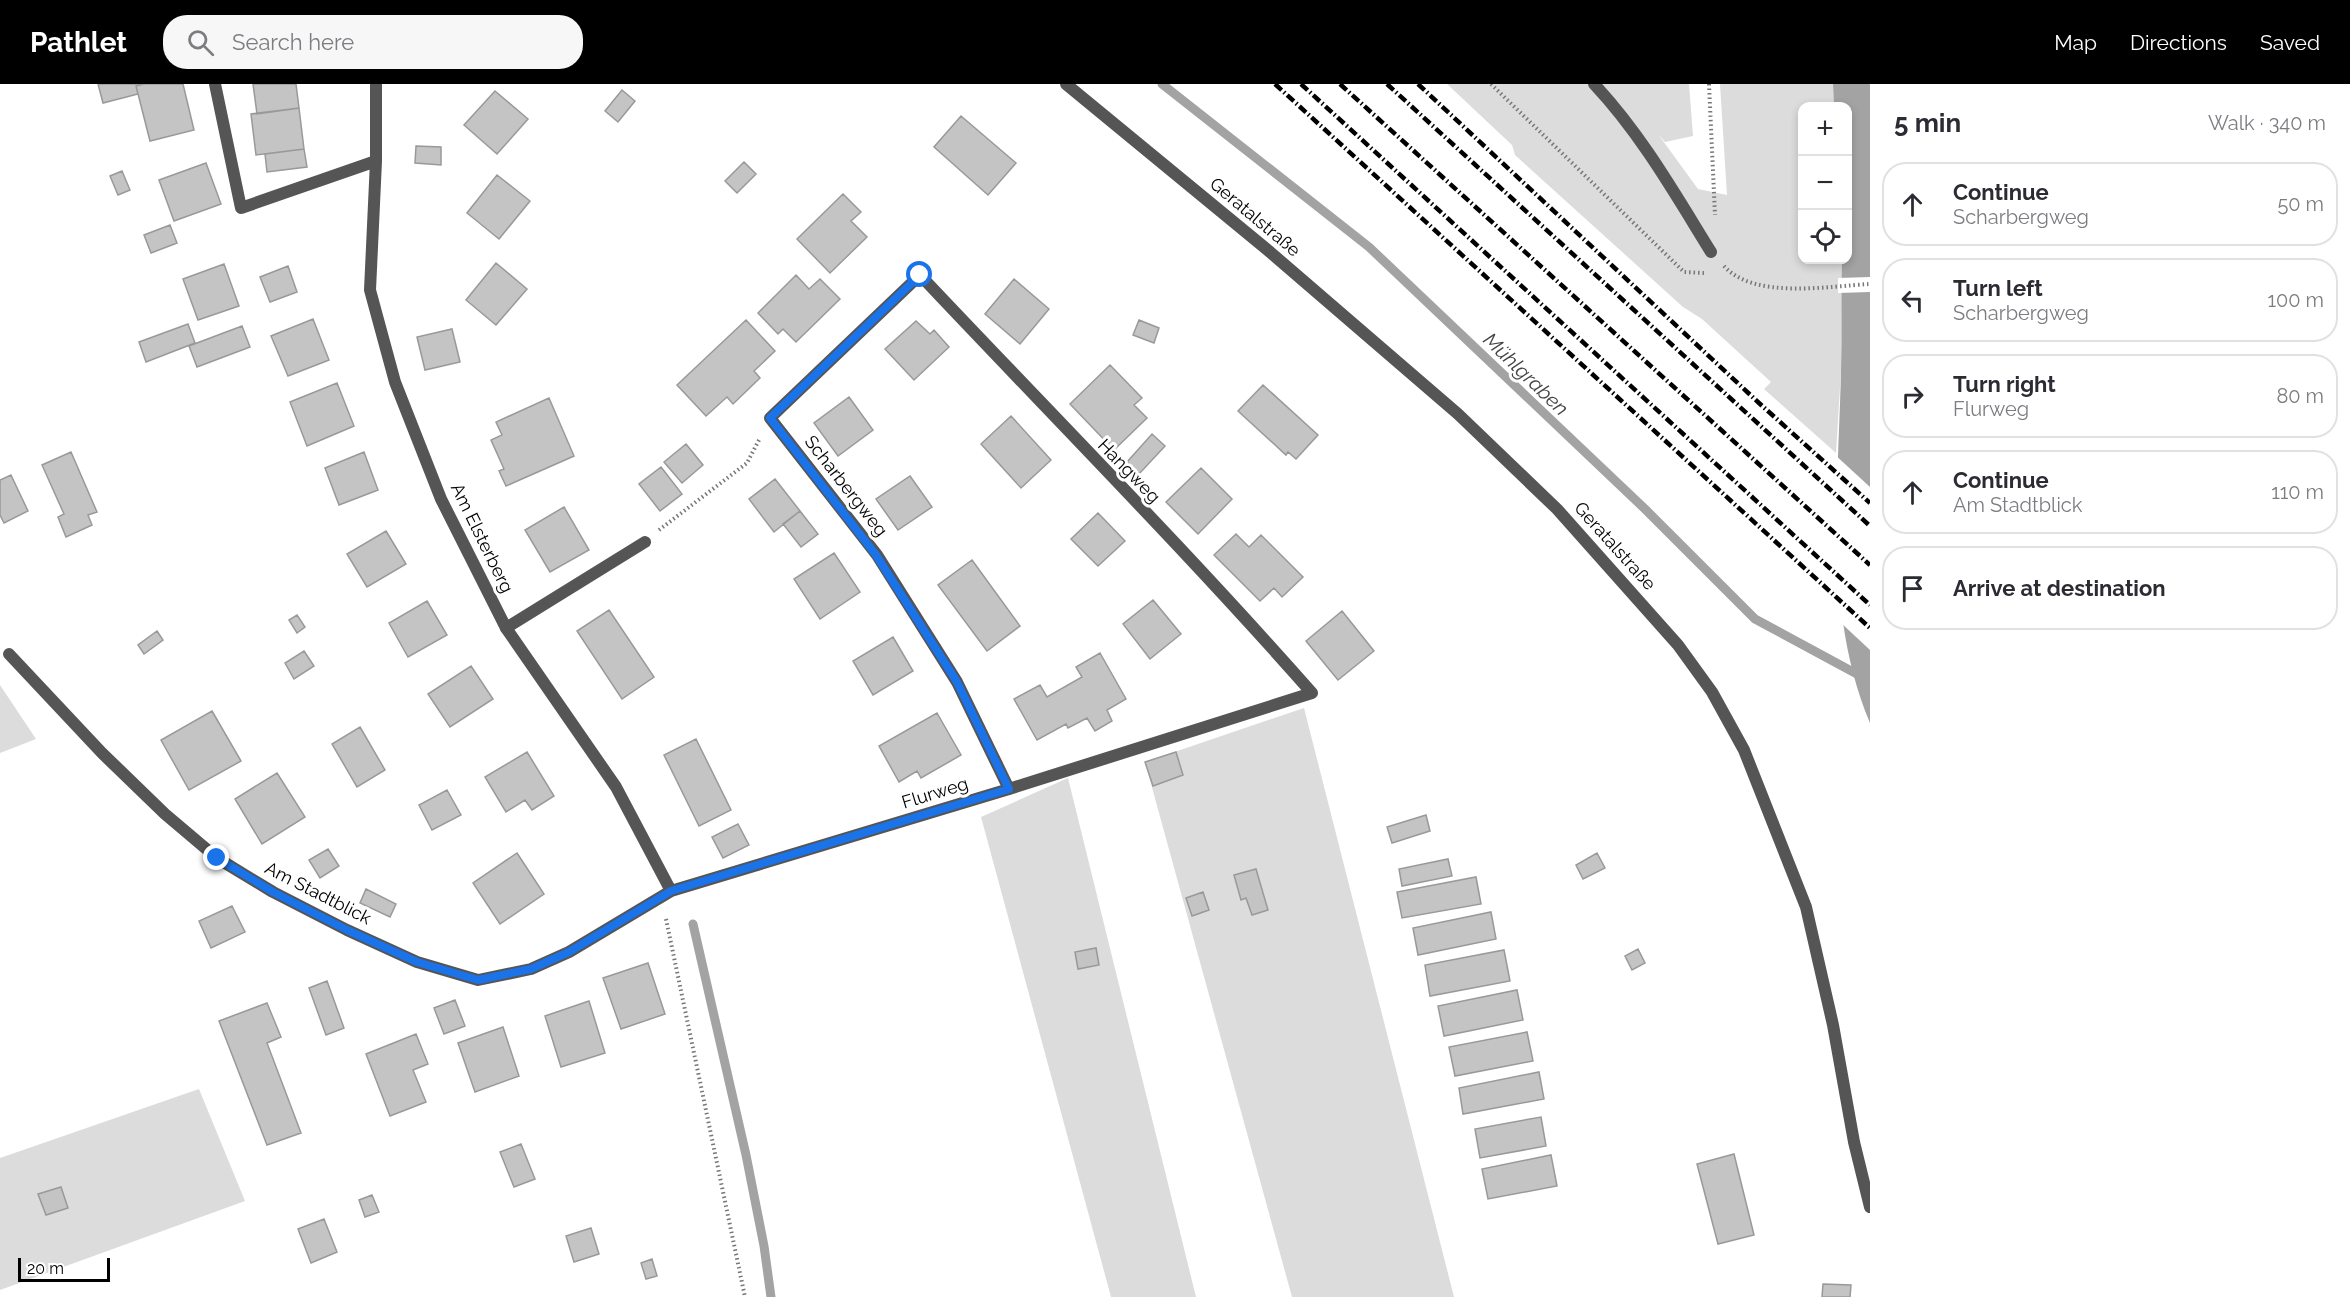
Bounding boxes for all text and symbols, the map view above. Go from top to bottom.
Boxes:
search box [163,15,583,69]
text: Pathlet [30,26,127,59]
icon: search [184,26,217,59]
text: Search here [232,29,354,55]
text: Map [2054,30,2097,55]
text: Directions [2130,30,2227,55]
text: Saved [2260,30,2320,55]
map controls [1798,102,1852,264]
button: + [1798,102,1852,156]
text: 5 min [1894,108,1961,138]
text: Walk · 340 m [2208,111,2326,135]
button: − [1798,156,1852,210]
street label: Geratalstraße [1206,173,1305,261]
text: Continue [1953,179,2049,205]
icon: ahead [1896,188,1929,221]
text: 50 m [2277,192,2324,216]
text: Scharbergweg [1953,205,2089,229]
button: locate [1798,210,1852,264]
route start [906,261,932,287]
text: Turn left [1953,275,2043,301]
icon: left [1896,284,1929,317]
text: 100 m [2267,288,2324,312]
text: Scharbergweg [1953,301,2089,325]
water label: Mühlgraben [1479,328,1573,420]
text: Turn right [1953,371,2056,397]
icon: right [1896,380,1929,413]
text: 80 m [2276,384,2324,408]
text: Flurweg [1953,397,2029,421]
street label: Scharbergweg [800,431,892,540]
street label: Hangweg [1094,434,1165,507]
text: Continue [1953,467,2049,493]
icon: ahead [1896,476,1929,509]
street label: Am Elsterberg [447,479,518,596]
text: 110 m [2271,480,2324,504]
text: Am Stadtblick [1953,493,2082,517]
street label: Geratalstraße [1570,497,1661,594]
icon: arrive [1896,572,1929,605]
text: Arrive at destination [1953,575,2166,601]
street label: Flurweg [899,772,971,813]
route end [203,844,229,870]
street label: Am Stadtblick [262,857,375,929]
scale bar [18,1255,110,1282]
text: 20 m [27,1259,64,1278]

